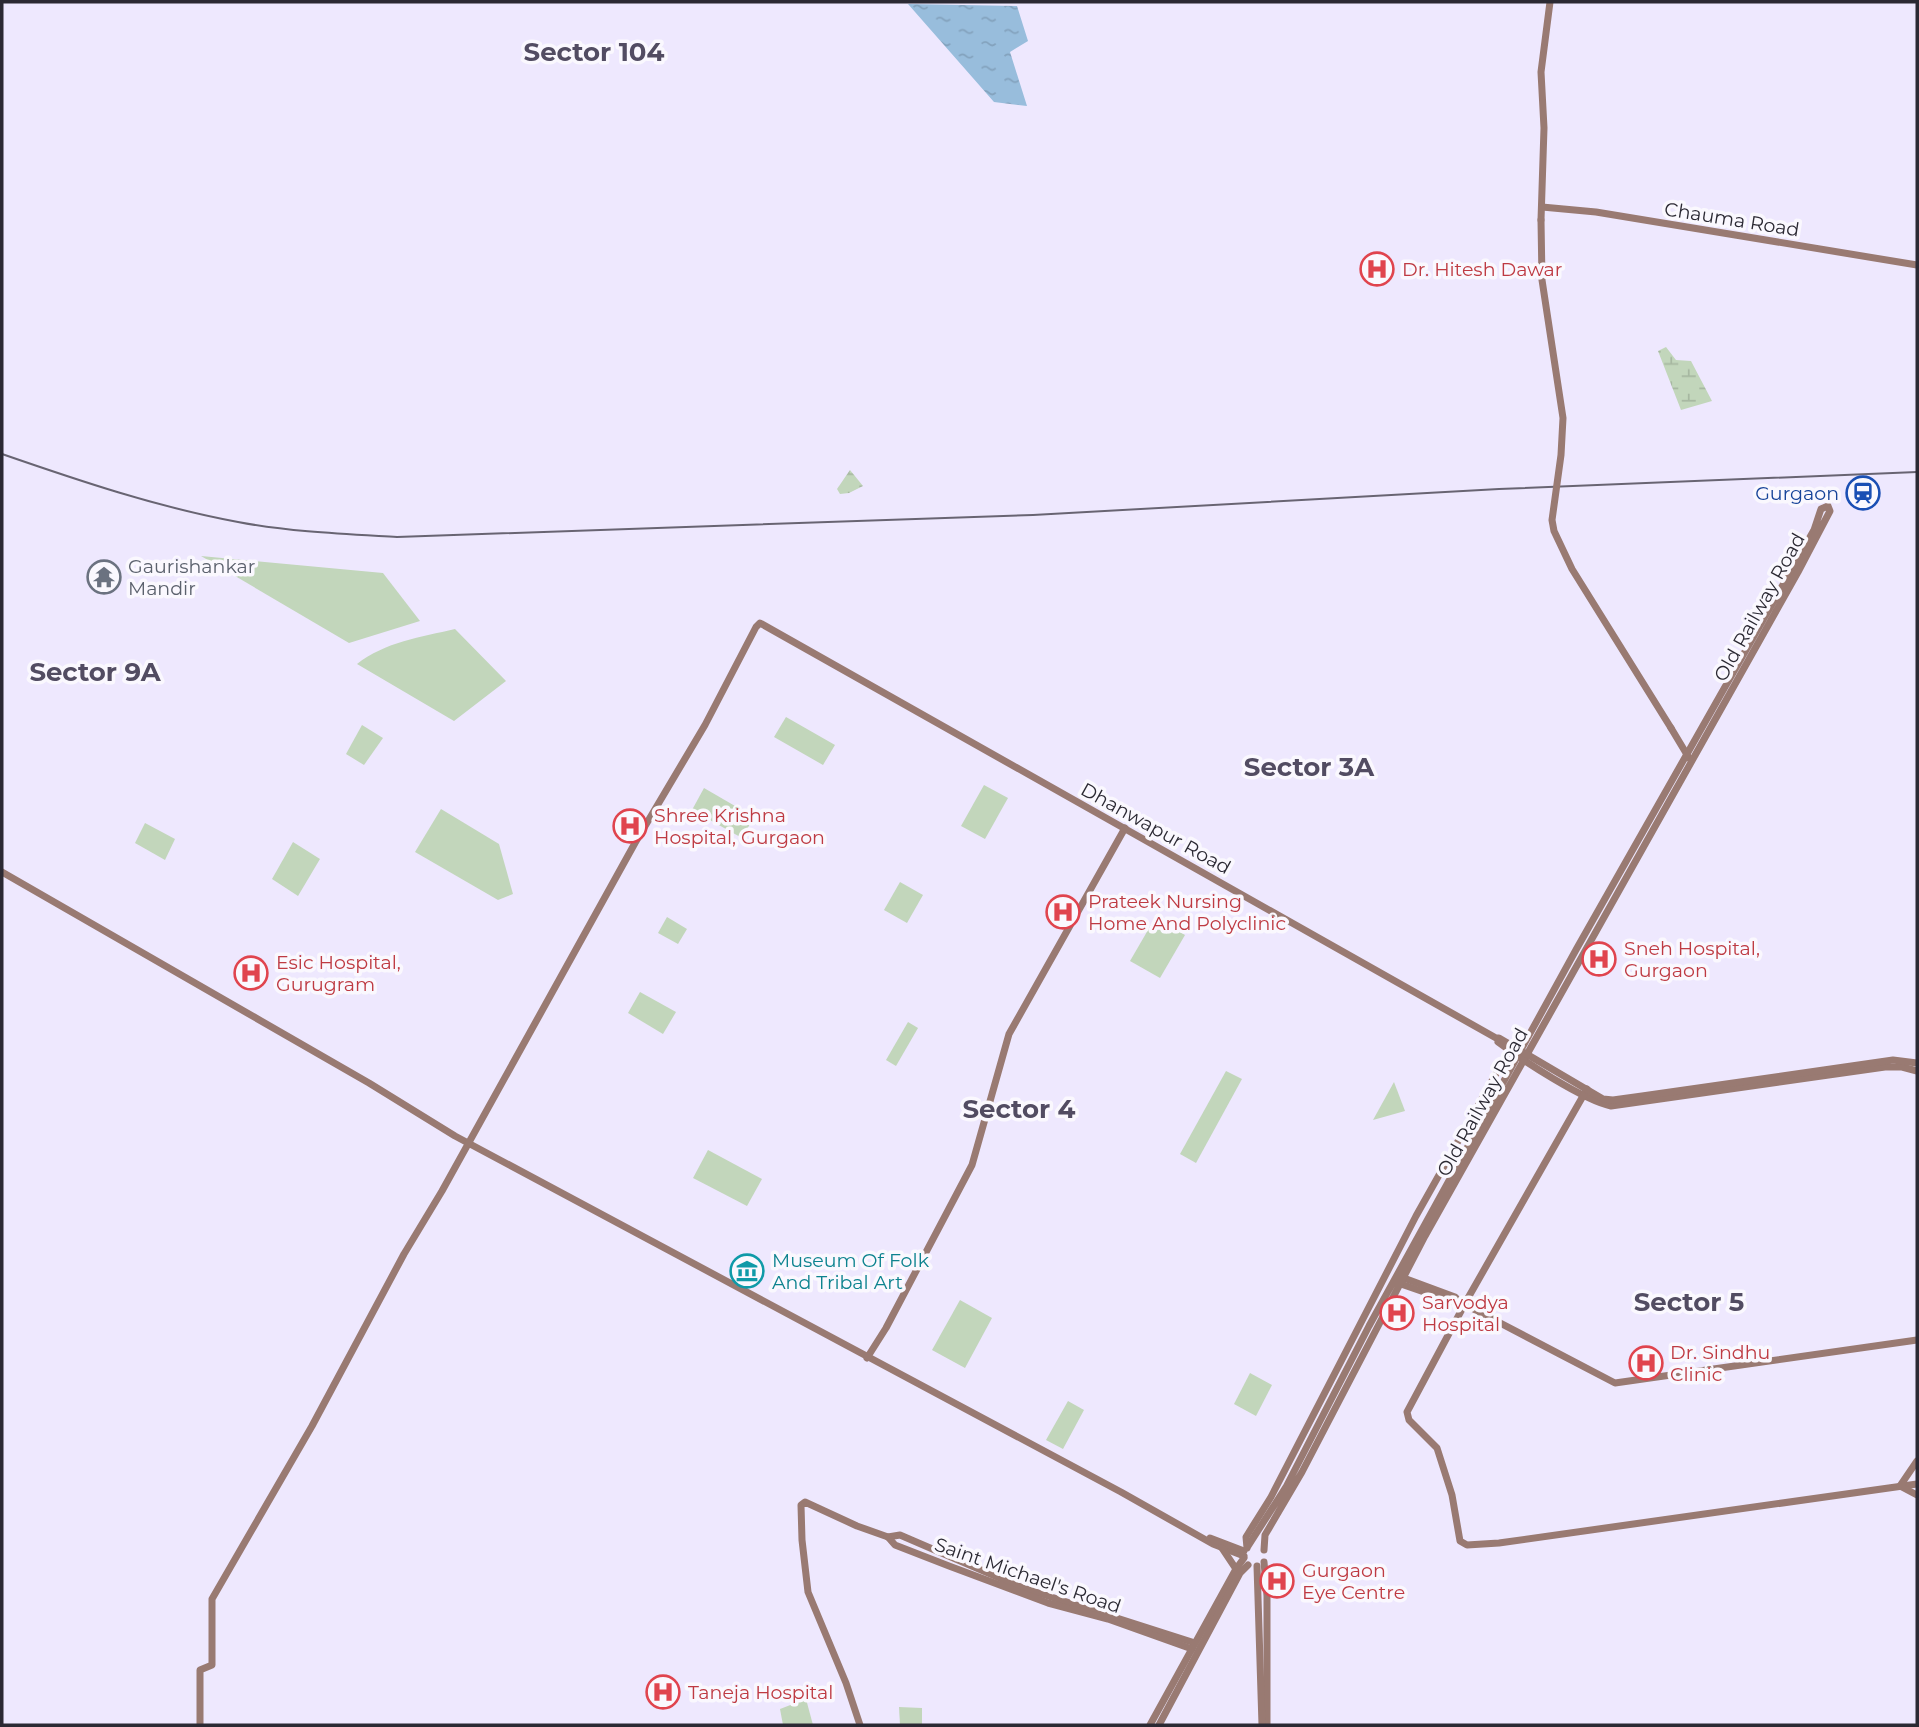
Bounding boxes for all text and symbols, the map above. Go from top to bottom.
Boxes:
district label: Sector 104 [524,36,664,68]
street label: Chauma Road [1663,197,1801,242]
hospital icon: Dr. Hitesh Dawar [1358,250,1396,288]
place label: Dr. Hitesh Dawar [1402,258,1562,281]
station icon: Gurgaon [1844,474,1882,512]
place label: Gurgaon [1755,482,1839,505]
street label: Old Railway Road [1709,529,1810,685]
place label: Gaurishankar Mandir [128,555,255,600]
temple icon: Gaurishankar Mandir [85,558,123,596]
district label: Sector 9A [29,656,162,688]
district label: Sector 3A [1244,751,1375,783]
street label: Dhanwapur Road [1077,778,1235,879]
place label: Shree Krishna Hospital, Gurgaon [654,804,825,849]
hospital icon: Shree Krishna Hospital, Gurgaon [611,807,649,845]
place label: Prateek Nursing Home And Polyclinic [1088,890,1286,935]
hospital icon: Prateek Nursing Home And Polyclinic [1044,893,1082,931]
place label: Sneh Hospital, Gurgaon [1624,937,1760,982]
hospital icon: Sneh Hospital, Gurgaon [1580,940,1618,978]
place label: Esic Hospital, Gurugram [276,951,401,996]
hospital icon: Esic Hospital, Gurugram [232,954,270,992]
street label: Old Railway Road [1432,1024,1533,1180]
district label: Sector 4 [963,1093,1076,1125]
place label: Museum Of Folk And Tribal Art [772,1249,930,1294]
museum icon: Museum Of Folk And Tribal Art [728,1252,766,1290]
district label: Sector 5 [1634,1286,1744,1318]
place label: Sarvodya Hospital [1422,1291,1509,1336]
hospital icon: Sarvodya Hospital [1378,1294,1416,1332]
place label: Dr. Sindhu Clinic [1670,1341,1770,1386]
hospital icon: Dr. Sindhu Clinic [1627,1344,1665,1382]
street label: Saint Michael's Road [932,1533,1124,1618]
place label: Gurgaon Eye Centre [1302,1559,1405,1604]
hospital icon: Gurgaon Eye Centre [1258,1562,1296,1600]
hospital icon: Taneja Hospital [644,1673,682,1711]
place label: Taneja Hospital [688,1681,833,1704]

